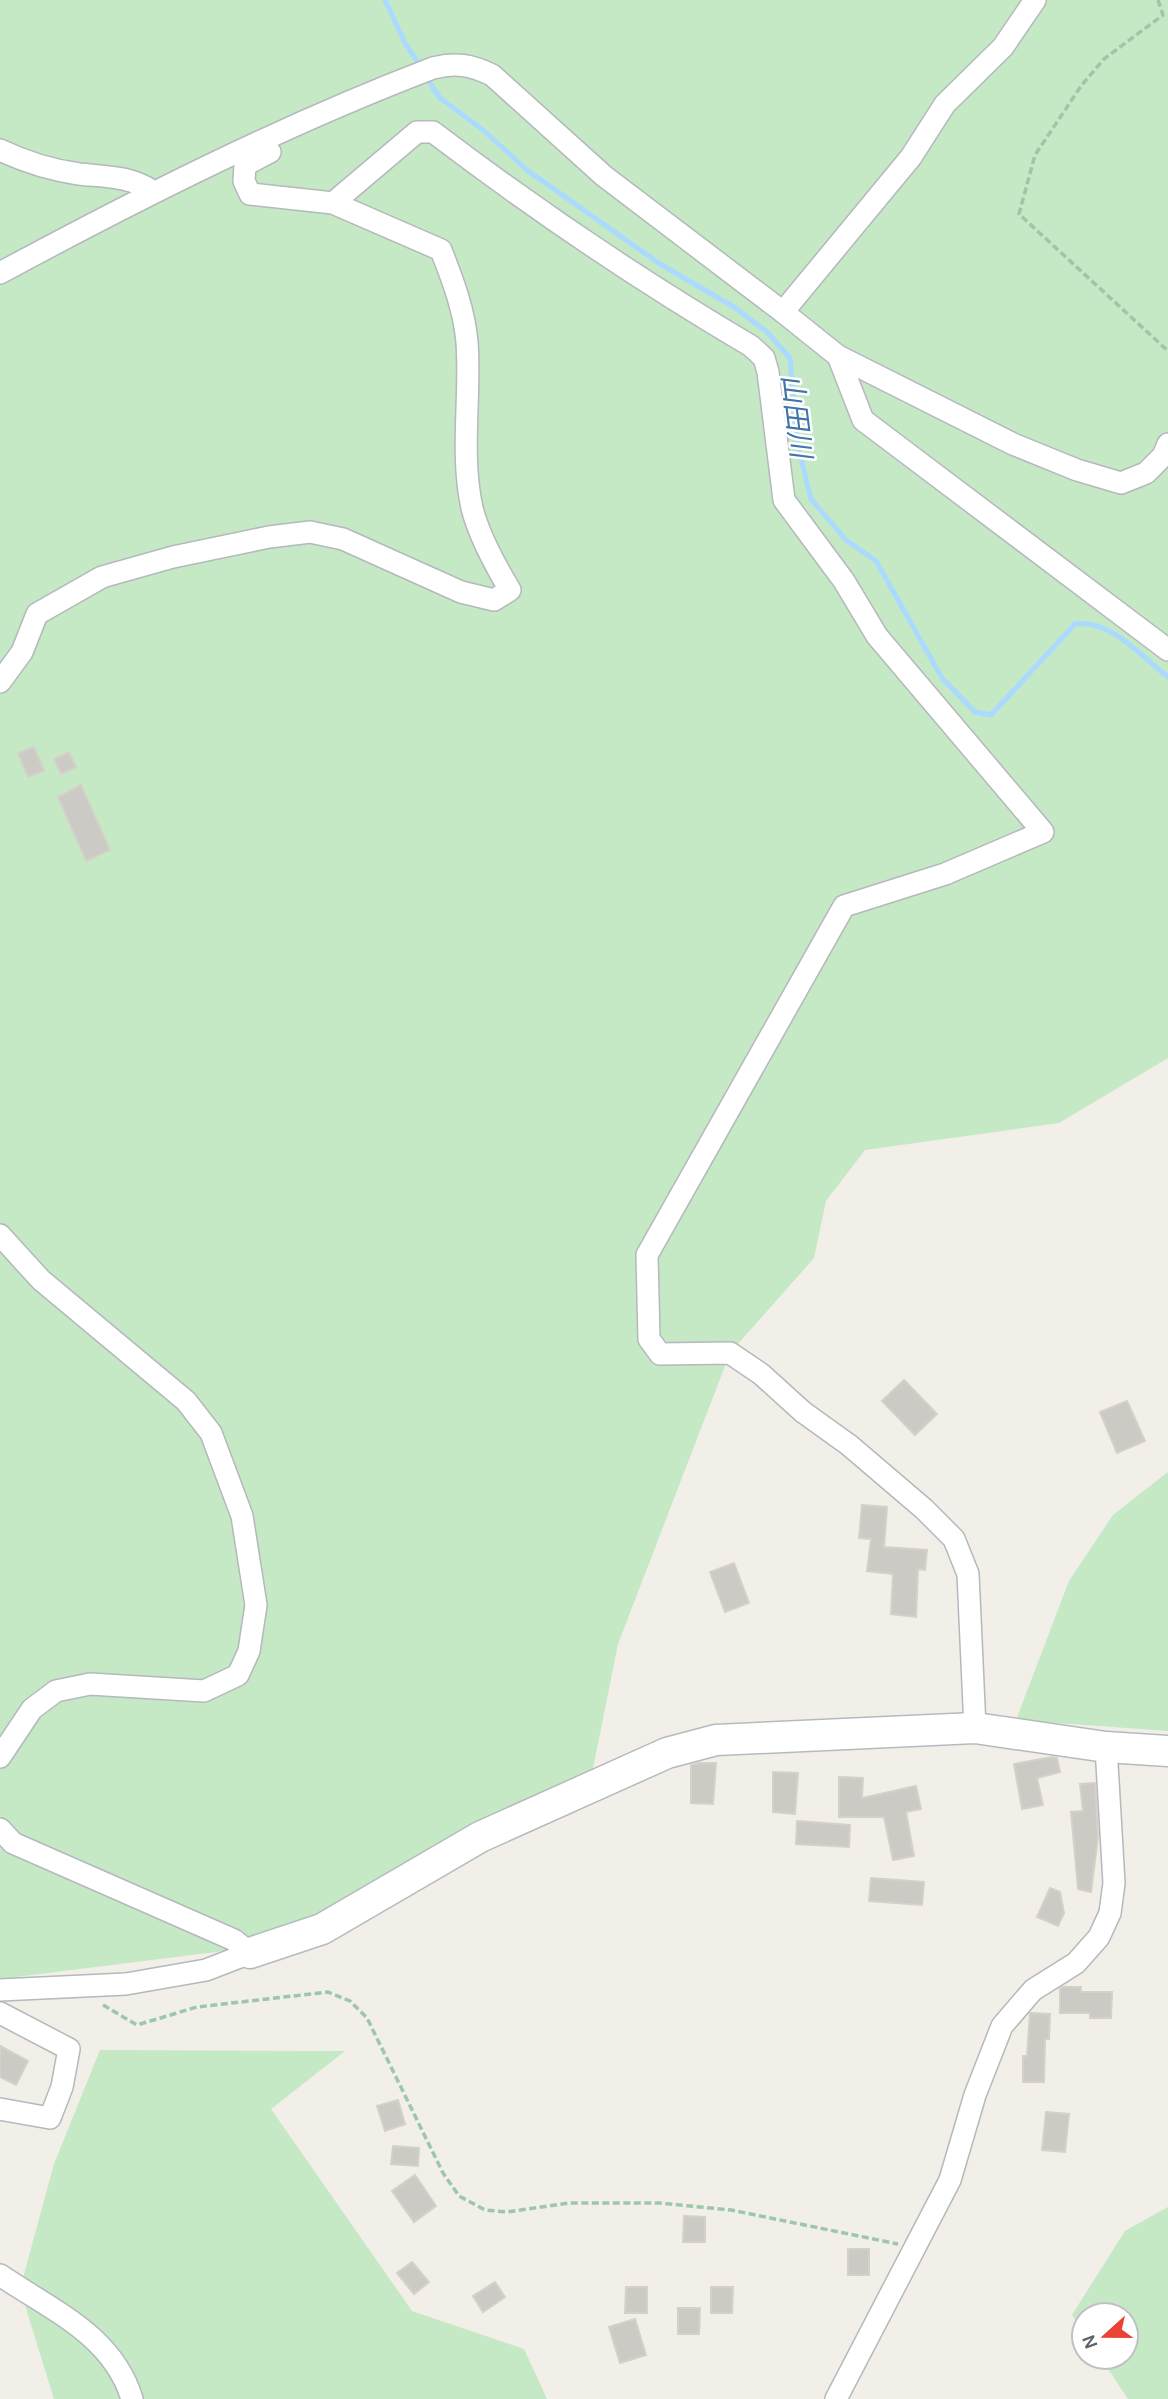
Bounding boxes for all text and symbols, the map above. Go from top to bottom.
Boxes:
water label: 山田川 [775,372,818,463]
north arrow [1070,2301,1140,2371]
text: N [1077,2331,1103,2352]

